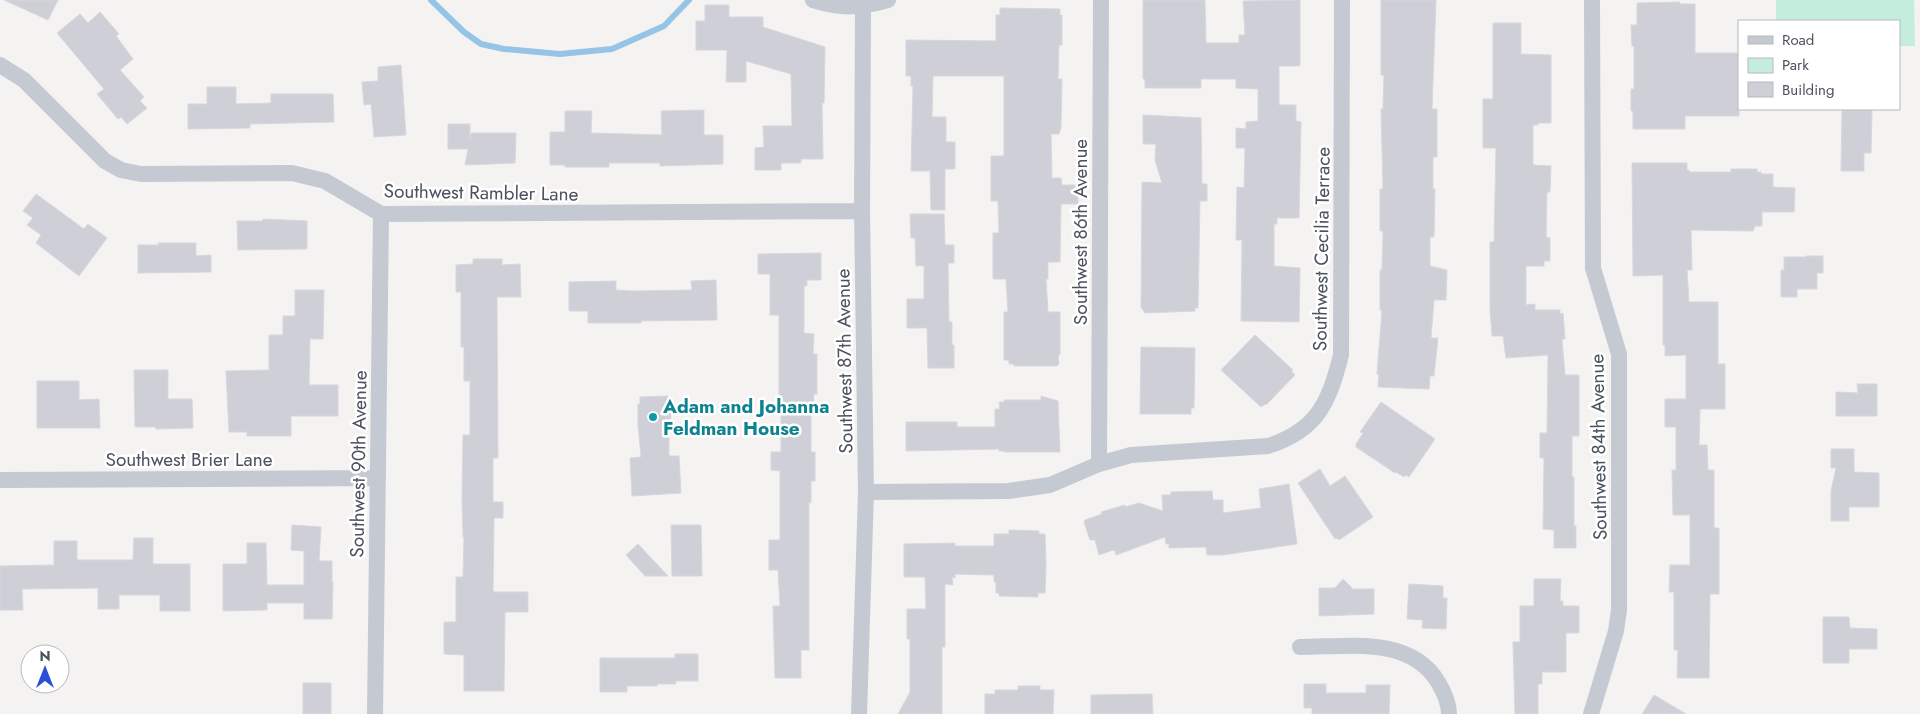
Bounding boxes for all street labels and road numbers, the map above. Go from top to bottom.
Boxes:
street label: Southwest 86th Avenue [1067,139,1094,325]
street label: Southwest Cecilia Terrace [1306,146,1337,351]
street label: Southwest Rambler Lane [383,177,579,208]
street label: Southwest 87th Avenue [829,268,860,454]
street label: Southwest 84th Avenue [1583,353,1614,540]
street label: Southwest 90th Avenue [343,370,374,558]
street label: Southwest Brier Lane [105,446,273,473]

